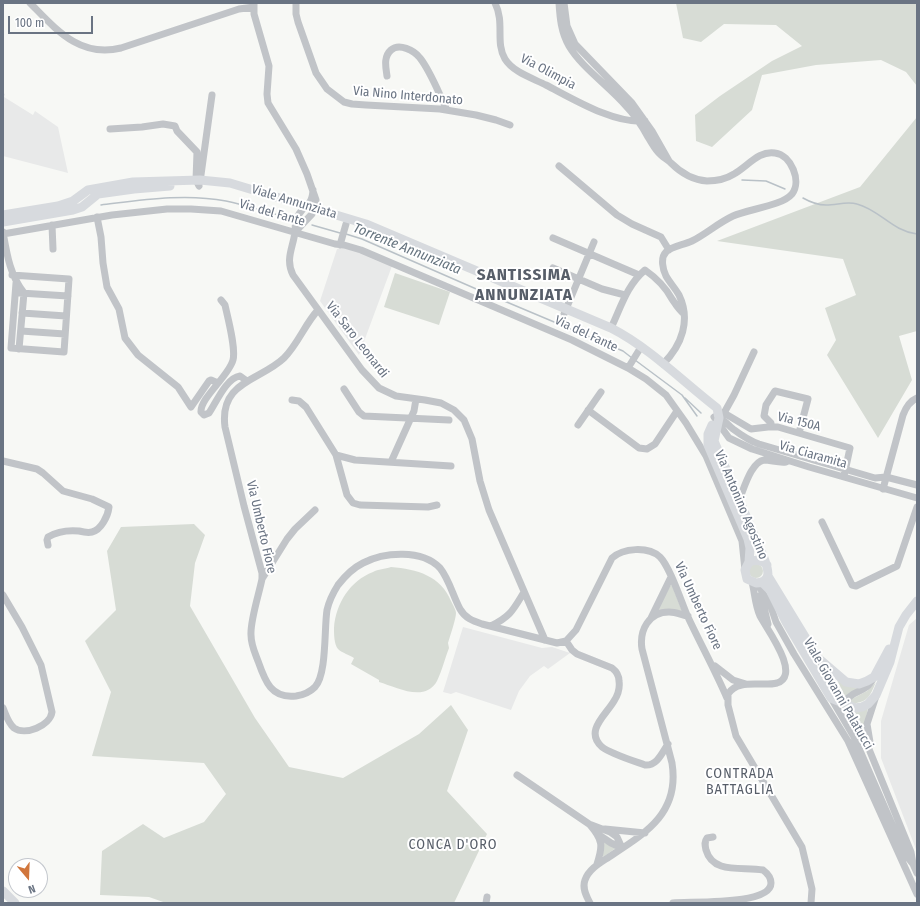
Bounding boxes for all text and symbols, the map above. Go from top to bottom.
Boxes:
scale bar [10,8,95,34]
text: 100 m [15,16,44,30]
street label: Via Olimpia [518,51,578,93]
street label: Via Nino Interdonato [353,83,463,109]
street label: Viale Annunziata [249,182,339,222]
street label: Via del Fante [237,196,307,230]
water label: Torrente Annunziata [351,220,463,278]
district label: SANTISSIMA ANNUNZIATA [475,265,573,305]
street label: Via Saro Leonardi [322,299,392,381]
street label: Via del Fante [552,313,620,355]
street label: Via 150A [776,409,822,435]
street label: Via Ciaramita [777,438,849,472]
street label: Via Antonino Agostino [711,448,771,562]
street label: Via Umberto Fiore [243,479,279,575]
street label: Via Umberto Fiore [671,560,725,652]
street label: Viale Giovanni Palatucci [800,636,876,752]
district label: CONTRADA BATTAGLIA [706,766,774,798]
district label: CONCA D'ORO [409,837,497,853]
north arrow [8,858,48,898]
text: N [27,882,37,896]

